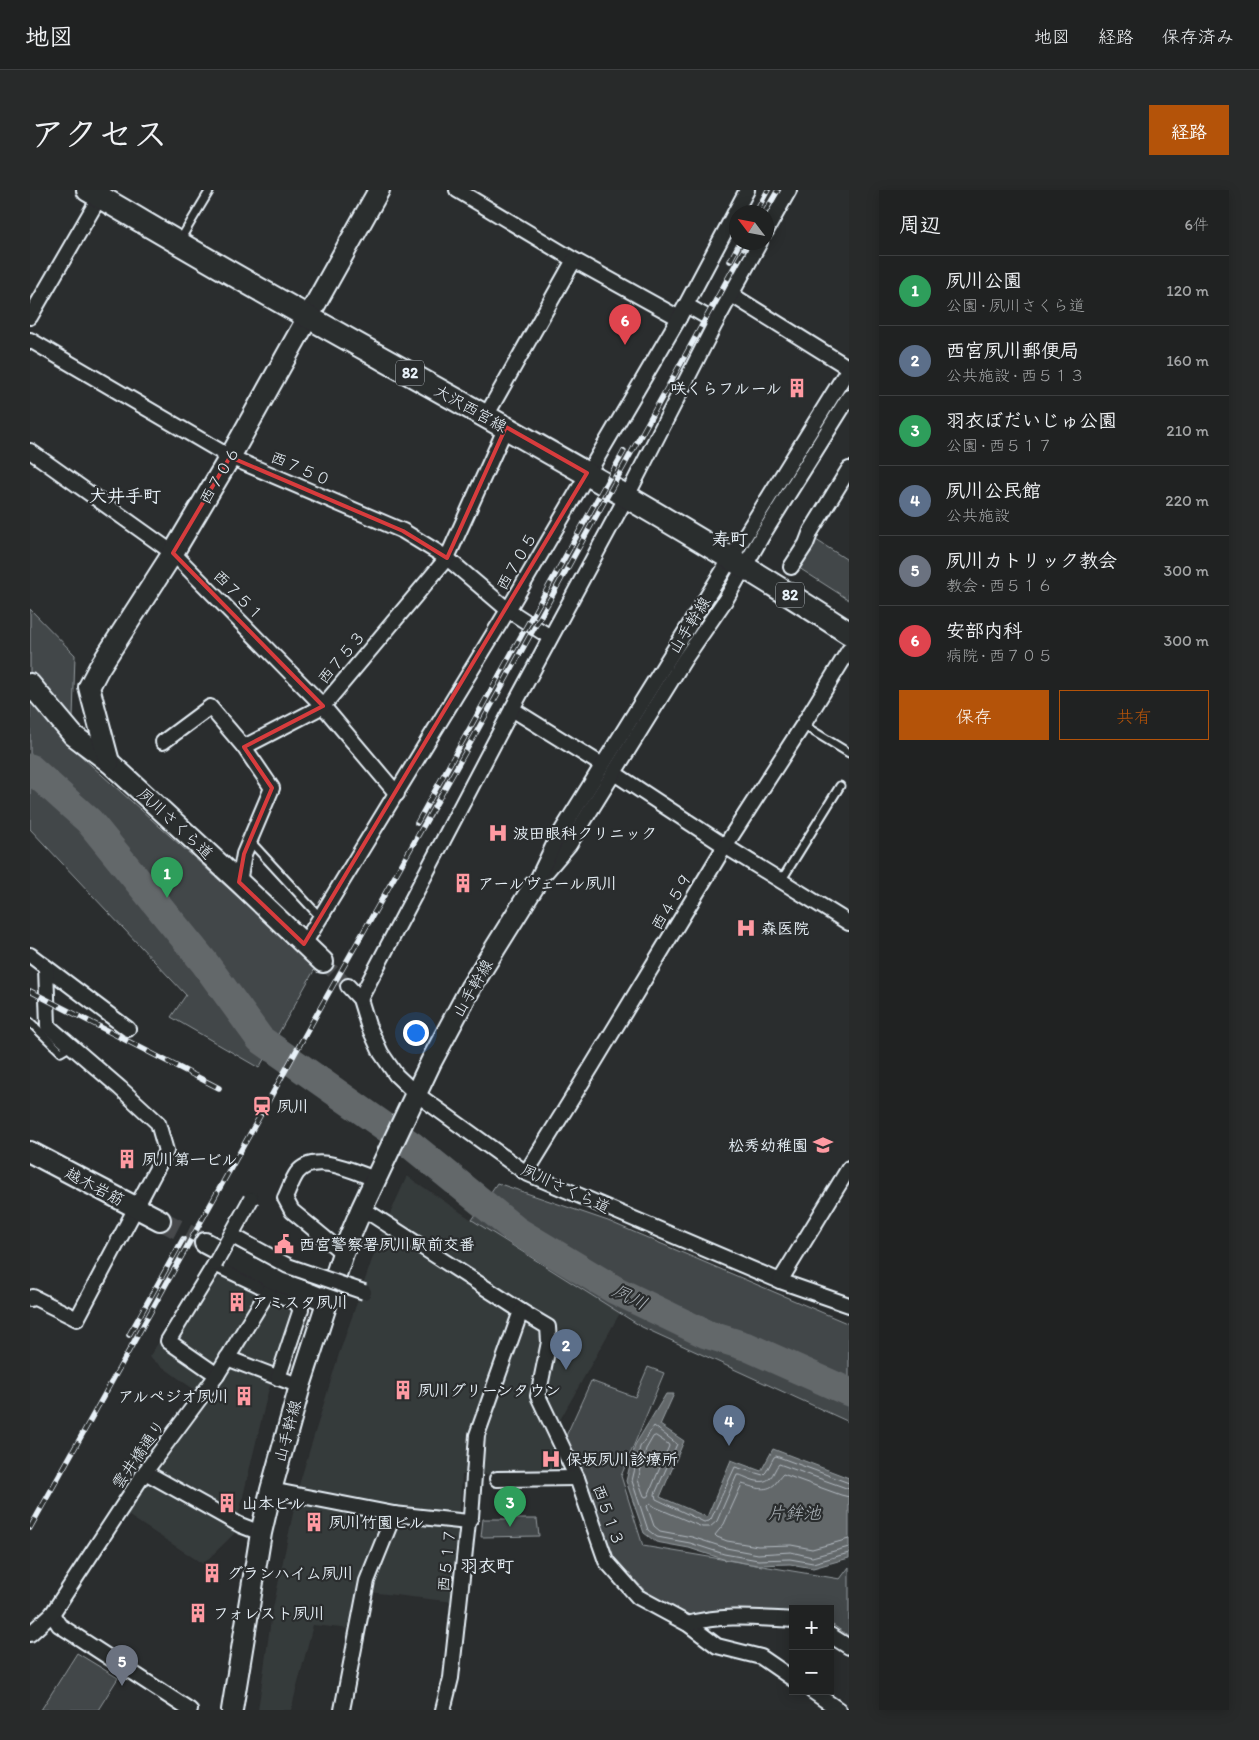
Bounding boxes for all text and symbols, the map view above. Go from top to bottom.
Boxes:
text: 地図 [25,22,73,51]
text: 地図 [1034,26,1070,48]
text: 経路 [1098,26,1134,48]
text: 保存済み [1162,26,1234,48]
button: 経路 [1149,105,1229,155]
text: アクセス [30,113,168,155]
north arrow [729,205,774,250]
text: 周辺 [899,212,941,237]
text: 6件 [1185,215,1209,234]
text: 夙川公園 [946,269,1022,292]
text: 1 [911,281,919,300]
text: 120 m [1166,281,1209,300]
text: 公園 · 夙川さくら道 [946,296,1085,315]
pin: 6 [609,304,641,345]
text: 西宮夙川郵便局 [946,339,1079,362]
text: 2 [911,351,919,370]
text: 160 m [1166,351,1209,370]
road number: 82 [396,360,424,386]
text: 公共施設 · 西５１３ [946,366,1085,385]
building icon: 咲くらフルール [786,377,808,399]
place label: 咲くらフルール [670,379,782,398]
street label: 大沢西宮線 [431,381,510,436]
text: 羽衣ぼだいじゅ公園 [946,409,1117,432]
text: 3 [911,421,919,440]
text: 210 m [1166,421,1209,440]
text: 公園 · 西５１７ [946,436,1053,455]
street label: 西７０６ [195,443,244,508]
street label: 西７５０ [268,447,334,490]
text: 夙川公民館 [946,479,1041,502]
district label: 大井手町 [89,485,161,507]
text: 4 [910,491,920,510]
text: 220 m [1165,491,1209,510]
text: 公共施設 [946,506,1010,525]
district label: 寿町 [712,528,748,550]
street label: 西７０５ [492,529,541,594]
text: 夙川カトリック教会 [946,549,1117,572]
text: 5 [911,561,919,580]
text: 300 m [1164,561,1209,580]
street label: 西７５１ [209,566,268,625]
text: 教会 · 西５１６ [946,576,1053,595]
road number: 82 [776,582,804,608]
street label: 山手幹線 [664,593,714,657]
text: 安部内科 [946,619,1022,642]
street label: 西７５３ [314,627,369,688]
text: 6 [911,631,919,650]
text: 300 m [1164,631,1209,650]
text: 病院 · 西７０５ [946,646,1053,665]
button: 保存 [899,690,1049,740]
button: 共有 [1059,690,1209,740]
street label: 夙川さくら道 [134,784,217,863]
hospital icon: 波田眼科クリニック [487,822,509,844]
place label: 波田眼科クリニック [513,824,657,843]
pin: 1 [151,857,183,898]
street label: 西４５９ [647,869,696,934]
building icon: アールヴェール夙川 [452,872,474,894]
place label: アールヴェール夙川 [478,874,617,893]
hospital icon: 森医院 [735,917,757,939]
place label: 森医院 [761,919,809,938]
street label: 山手幹線 [448,956,497,1021]
your location [403,1020,429,1046]
station icon: 夙川 [251,1095,273,1117]
place label: 夙川 [277,1097,309,1116]
school or university icon: 松秀幼稚園 [812,1134,834,1156]
place label: 松秀幼稚園 [728,1136,808,1155]
building icon: 夙川第一ビル [116,1148,138,1170]
place label: 夙川第一ビル [142,1150,238,1169]
street label: 夙川さくら道 [518,1160,613,1217]
street label: 越木岩筋 [62,1163,127,1210]
public building icon: 西宮警察署夙川駅前交番 [273,1233,295,1255]
place label: 西宮警察署夙川駅前交番 [299,1235,475,1254]
water label: 夙川 [609,1279,651,1315]
building icon: アミスタ夙川 [226,1291,248,1313]
place label: アミスタ夙川 [252,1293,348,1312]
pin: 2 [550,1329,582,1370]
building icon: 夙川グリーンタウン [392,1379,414,1401]
place label: 夙川グリーンタウン [418,1381,561,1400]
building icon: アルペジオ夙川 [233,1385,255,1407]
place label: アルペジオ夙川 [118,1387,229,1406]
street label: 山手幹線 [270,1398,305,1465]
pin: 4 [713,1405,745,1446]
street label: 雲井橋通り [108,1416,169,1493]
hospital icon: 保坂夙川診療所 [540,1448,562,1470]
place label: 保坂夙川診療所 [566,1450,678,1469]
street label: 西５１３ [589,1482,628,1548]
pin: 3 [494,1486,526,1527]
building icon: 山本ビル [216,1492,238,1514]
place label: 山本ビル [242,1494,306,1513]
water label: 片鉾池 [767,1502,822,1524]
building icon: 夙川竹園ビル [303,1511,325,1533]
place label: 夙川竹園ビル [329,1513,425,1532]
street label: 西５１７ [434,1527,459,1593]
district label: 羽衣町 [460,1555,514,1577]
building icon: グランハイム夙川 [201,1562,223,1584]
place label: グランハイム夙川 [227,1564,354,1583]
building icon: フォレスト夙川 [187,1602,209,1624]
place label: フォレスト夙川 [213,1604,325,1623]
map controls [789,1605,834,1695]
button: + [789,1605,834,1650]
pin: 5 [106,1645,138,1686]
button: − [789,1650,834,1695]

